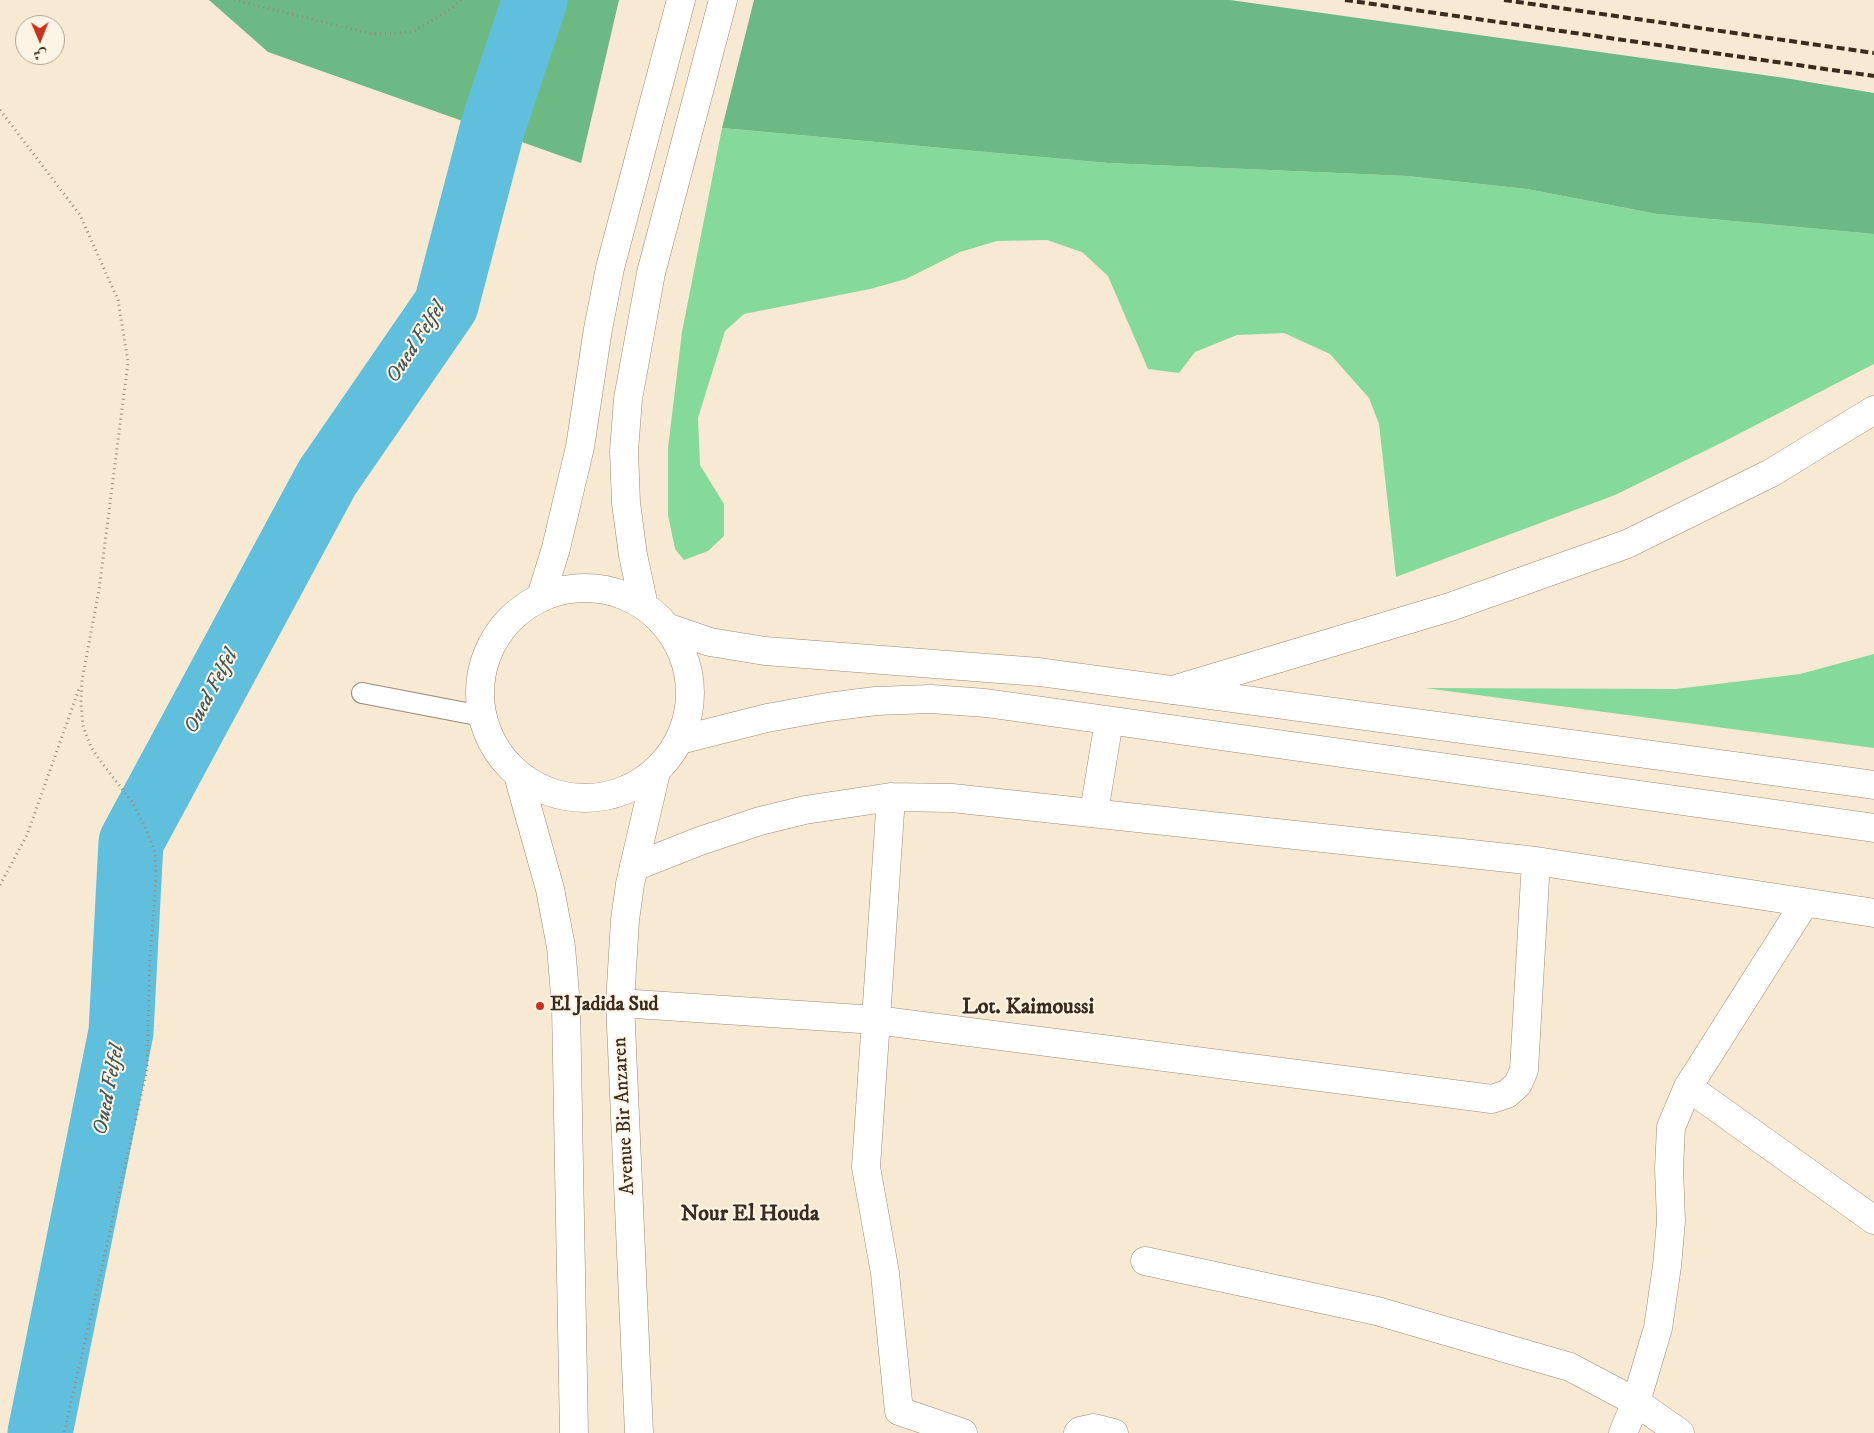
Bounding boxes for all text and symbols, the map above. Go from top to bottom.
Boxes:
north arrow [15,15,65,65]
text: ش [33,45,47,63]
water label: Oued Felfel [382,298,452,388]
water label: Oued Felfel [179,646,245,738]
place label: El Jadida Sud [550,994,659,1018]
district label: Lot. Kaimoussi [962,995,1094,1021]
marker: El Jadida Sud [534,1000,546,1012]
street label: Avenue Bir Anzaren [609,1037,641,1195]
water label: Oued Felfel [89,1043,131,1137]
district label: Nour El Houda [681,1202,819,1228]

